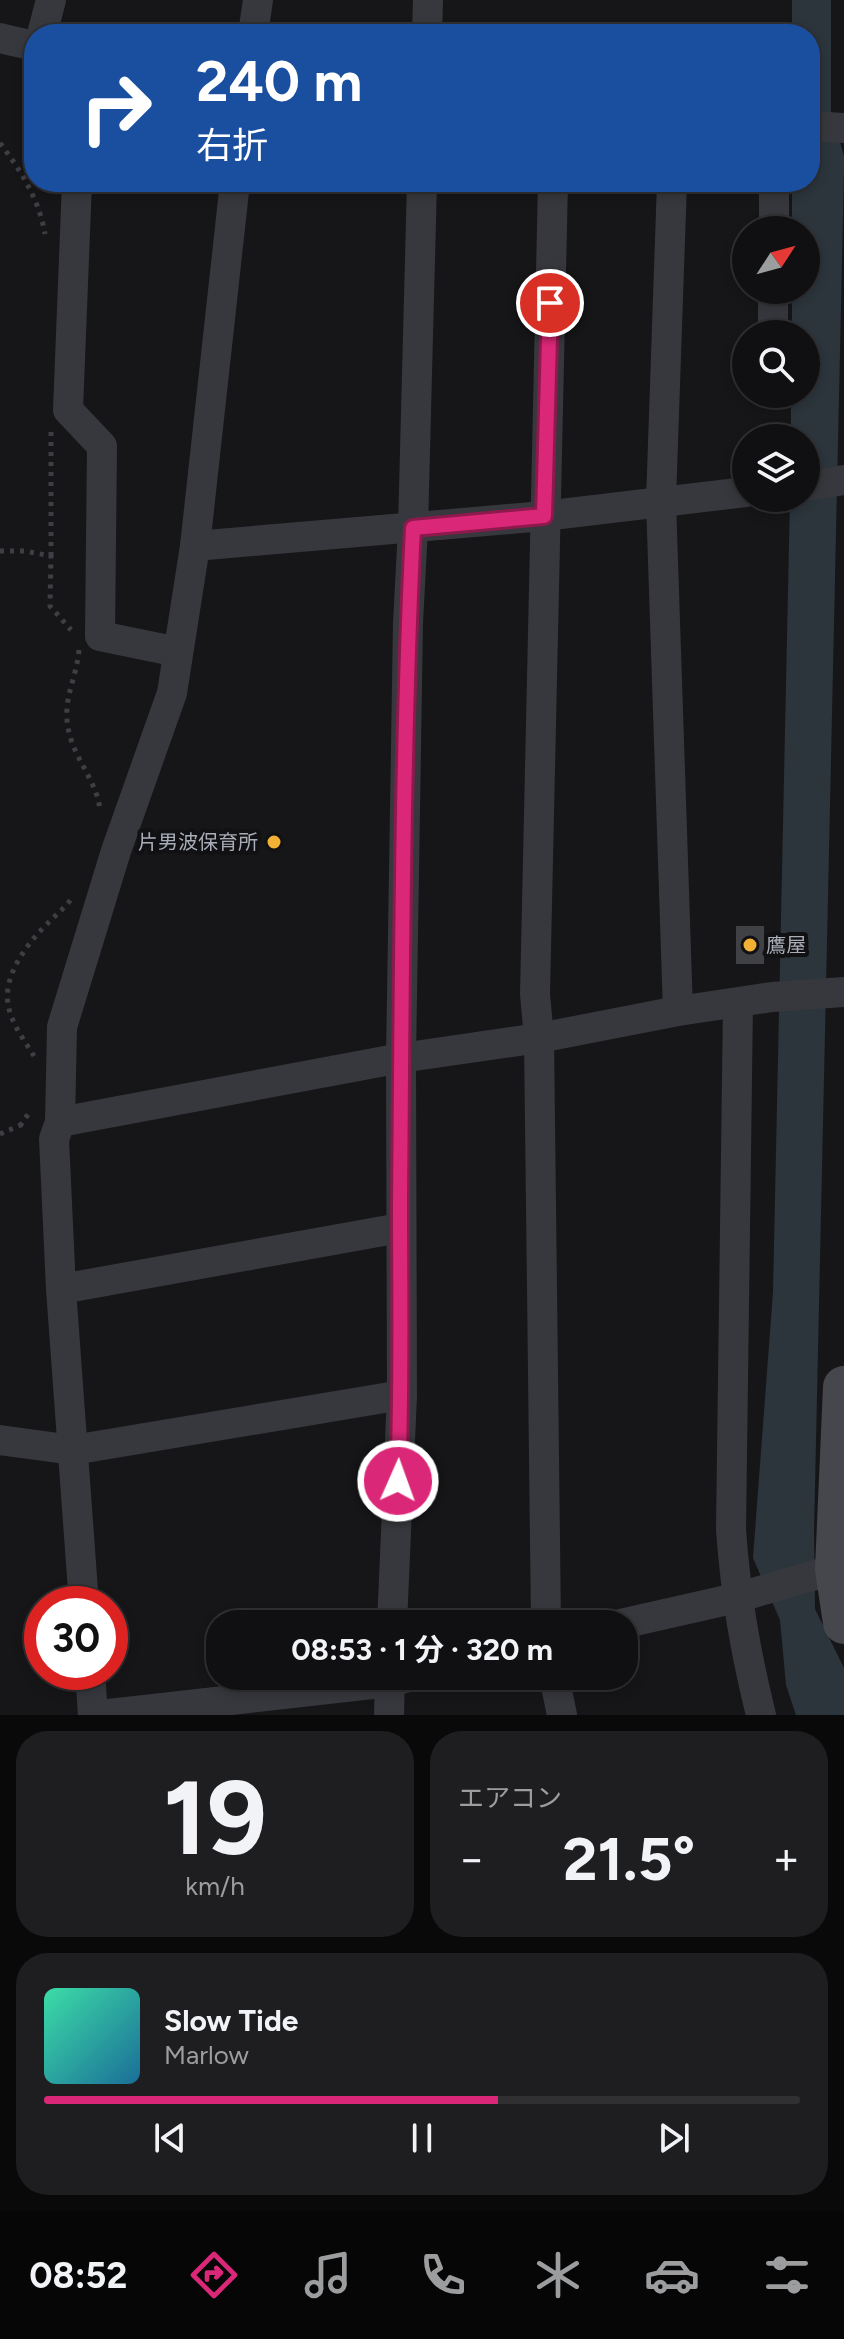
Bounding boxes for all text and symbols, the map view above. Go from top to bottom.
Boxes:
text: 240 m [196,48,362,115]
icon: right [64,56,168,160]
text: 右折 [196,124,268,167]
north arrow [732,216,820,304]
map controls [732,216,820,512]
pin [516,269,584,337]
icon: arrive [528,281,572,325]
button: search [732,320,820,408]
button: layers [732,424,820,512]
place label: 片男波保育所 [138,830,258,854]
marker: 片男波保育所 [265,833,283,851]
place label: 鷹屋 [766,933,806,957]
marker: 鷹屋 [741,936,759,954]
position arrow [356,1439,440,1523]
speed limit sign: 30 [24,1586,128,1690]
text: 08:53 · 1 分 · 320 m [291,1631,553,1668]
text: 19 [163,1755,267,1880]
text: エアコン [458,1782,562,1814]
text: 21.5° [563,1823,695,1895]
text: − [458,1832,485,1885]
text: + [773,1832,800,1885]
text: km/h [185,1870,245,1902]
text: Slow Tide [164,2002,298,2039]
text: Marlow [164,2039,249,2071]
icon: previous [148,2116,192,2160]
icon: pause [400,2116,444,2160]
icon: next [652,2116,696,2160]
icon: directions [186,2247,242,2303]
icon: music [300,2247,356,2303]
icon: phone [415,2247,471,2303]
icon: climate [530,2247,586,2303]
icon: car [644,2247,700,2303]
icon: filters [759,2247,815,2303]
text: 08:52 [29,2254,127,2297]

